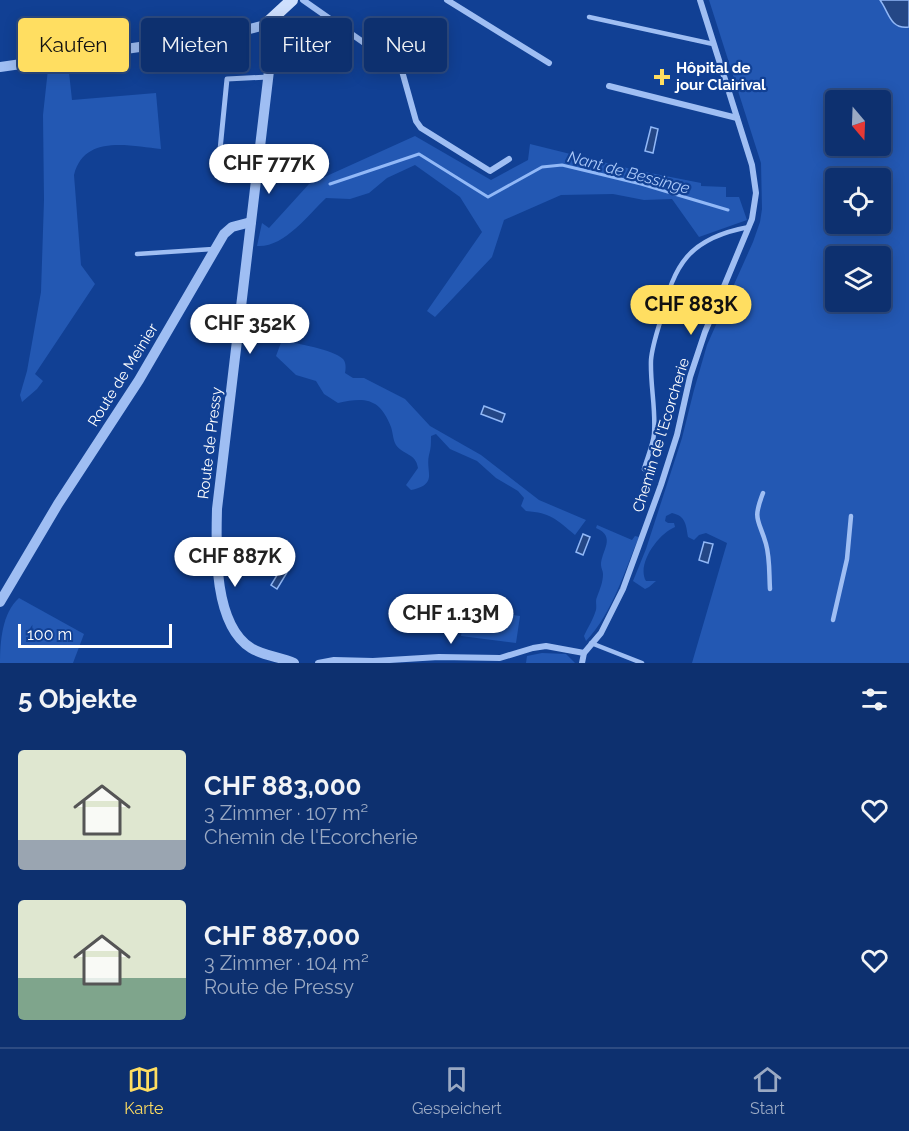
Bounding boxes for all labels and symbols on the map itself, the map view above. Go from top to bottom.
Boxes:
place label: Hôpital de jour Clairival [674,59,766,94]
marker: Hôpital de jour Clairival [653,68,671,86]
north arrow [825,90,891,156]
pin: CHF 777K [207,144,331,195]
water label: Nant de Bessinge [566,147,692,198]
pin: CHF 883K [629,285,753,336]
pin: CHF 352K [188,304,312,355]
street label: Route de Meinier [84,320,162,430]
street label: Chemin de l'Ecorcherie [629,355,693,514]
street label: Route de Pressy [194,386,226,500]
pin: CHF 887K [173,537,297,588]
pin: CHF 1.13M [382,594,520,645]
scale bar [18,621,172,648]

